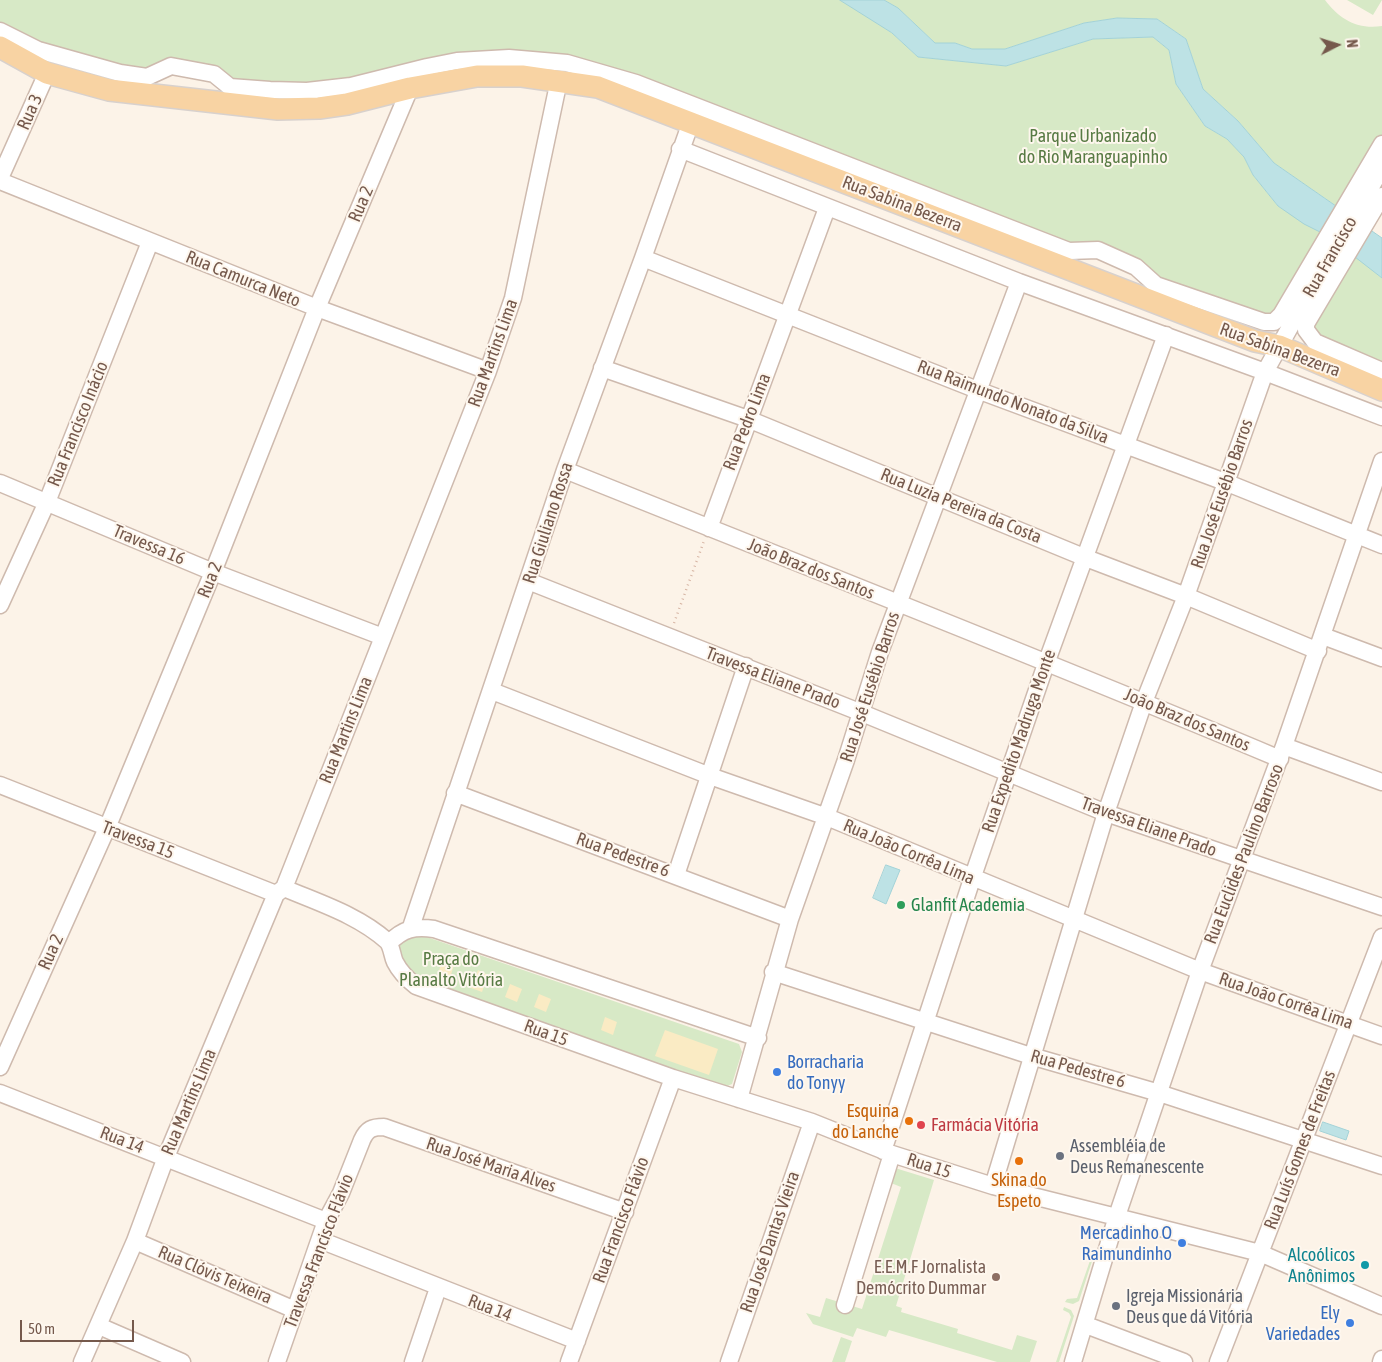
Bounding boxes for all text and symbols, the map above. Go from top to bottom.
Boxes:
north arrow [1312,20,1362,70]
text: N [1344,39,1360,48]
street label: Rua 3 [13,91,47,133]
park label: Parque Urbanizado do Rio Maranguapinho [1018,125,1168,168]
street label: Rua Sabina Bezerra [839,171,965,237]
street label: Rua 2 [344,183,378,225]
street label: Rua Francisco [1298,213,1362,301]
street label: Rua Camurca Neto [183,246,303,312]
street label: Rua Martins Lima [463,296,523,410]
street label: Rua Sabina Bezerra [1217,318,1343,382]
street label: Rua Raimundo Nonato da Silva [914,355,1112,449]
street label: Rua Francisco Inácio [43,358,113,490]
street label: Rua Pedro Lima [719,370,775,474]
street label: Rua José Eusébio Barros [1186,416,1258,572]
street label: Rua Giuliano Rossa [518,460,578,586]
street label: Rua Luzia Pereira da Costa [877,464,1045,548]
street label: Travessa 16 [110,520,188,570]
street label: João Braz dos Santos [745,534,877,604]
street label: Rua 2 [193,559,227,601]
street label: Rua José Eusébio Barros [836,609,904,765]
street label: Travessa Eliane Prado [703,642,843,714]
street label: Rua Expedito Madruga Monte [977,647,1061,835]
street label: Rua Martins Lima [315,673,377,787]
street label: João Braz dos Santos [1121,684,1253,756]
street label: Rua Euclides Paulino Barroso [1200,761,1288,947]
street label: Travessa Eliane Prado [1078,792,1220,862]
street label: Rua João Corrêa Lima [840,815,978,889]
street label: Travessa 15 [99,816,177,864]
street label: Rua Pedestre 6 [573,828,673,882]
place label: Glanfit Academia [911,894,1025,916]
marker: Glanfit Academia [895,899,907,911]
street label: Rua 2 [34,931,68,973]
park label: Praça do Planalto Vitória [399,948,503,991]
street label: Rua João Corrêa Lima [1216,968,1356,1034]
street label: Rua 15 [521,1015,571,1051]
street label: Rua Pedestre 6 [1028,1045,1128,1093]
street label: Rua Martins Lima [157,1046,221,1158]
place label: Borracharia do Tonyy [787,1051,864,1094]
marker: Borracharia do Tonyy [771,1066,783,1078]
street label: Rua Luís Gomes de Freitas [1260,1067,1340,1233]
place label: Esquina do Lanche [832,1100,899,1142]
place label: Farmácia Vitória [931,1114,1039,1136]
marker: Esquina do Lanche [903,1115,915,1127]
marker: Farmácia Vitória [915,1119,927,1131]
street label: Rua 14 [97,1122,147,1158]
street label: Rua José Maria Alves [423,1133,559,1197]
place label: Assembléia de Deus Remanescente [1070,1135,1204,1178]
street label: Rua 15 [904,1149,954,1183]
marker: Assembléia de Deus Remanescente [1054,1150,1066,1162]
street label: Rua Francisco Flávio [588,1154,654,1286]
marker: Skina do Espeto [1013,1155,1025,1167]
street label: Rua José Dantas Vieira [736,1169,804,1315]
place label: Skina do Espeto [991,1169,1047,1212]
street label: Travessa Francisco Flávio [280,1171,358,1331]
place label: Mercadinho O Raimundinho [1080,1222,1172,1264]
marker: Mercadinho O Raimundinho [1176,1237,1188,1249]
street label: Rua Clóvis Teixeira [155,1241,275,1309]
place label: Alcoólicos Anônimos [1288,1244,1355,1286]
place label: E.E.M.F Jornalista Demócrito Dummar [856,1256,986,1298]
marker: Alcoólicos Anônimos [1359,1259,1371,1271]
marker: E.E.M.F Jornalista Demócrito Dummar [990,1271,1002,1283]
place label: Igreja Missionária Deus que dá Vitória [1126,1285,1253,1328]
street label: Rua 14 [465,1290,515,1326]
marker: Igreja Missionária Deus que dá Vitória [1110,1300,1122,1312]
place label: Ely Variedades [1266,1302,1340,1345]
scale bar [22,1310,136,1342]
marker: Ely Variedades [1344,1317,1356,1329]
text: 50 m [28,1320,55,1337]

